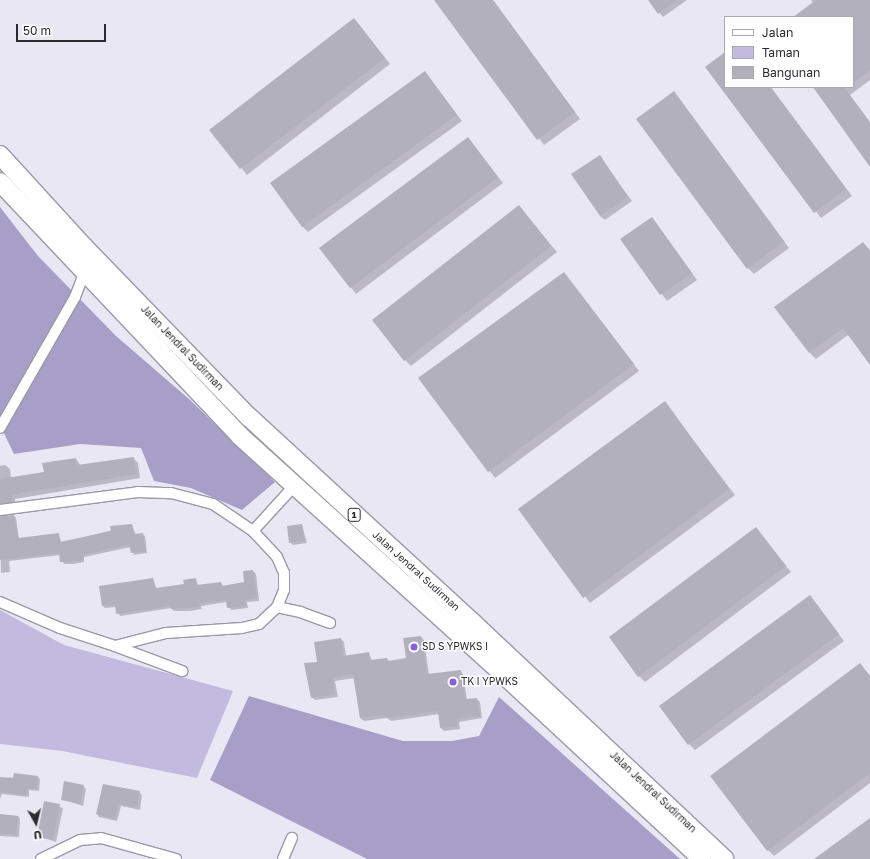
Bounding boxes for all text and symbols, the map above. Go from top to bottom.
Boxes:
scale bar [18,16,108,42]
legend [724,16,854,88]
text: 50 m [23,23,51,38]
text: Jalan [762,25,793,40]
text: Taman [762,45,800,60]
text: Bangunan [762,65,820,80]
street label: Jalan Jendral Sudirman [138,303,226,393]
road number: 1 [347,508,361,522]
street label: Jalan Jendral Sudirman [370,529,462,613]
place label: SD S YPWKS I [422,641,488,653]
marker: SD S YPWKS I [409,642,419,652]
place label: TK I YPWKS [461,676,518,688]
marker: TK I YPWKS [448,677,458,687]
street label: Jalan Jendral Sudirman [607,749,699,835]
north arrow [16,803,56,843]
text: U [33,828,43,842]

